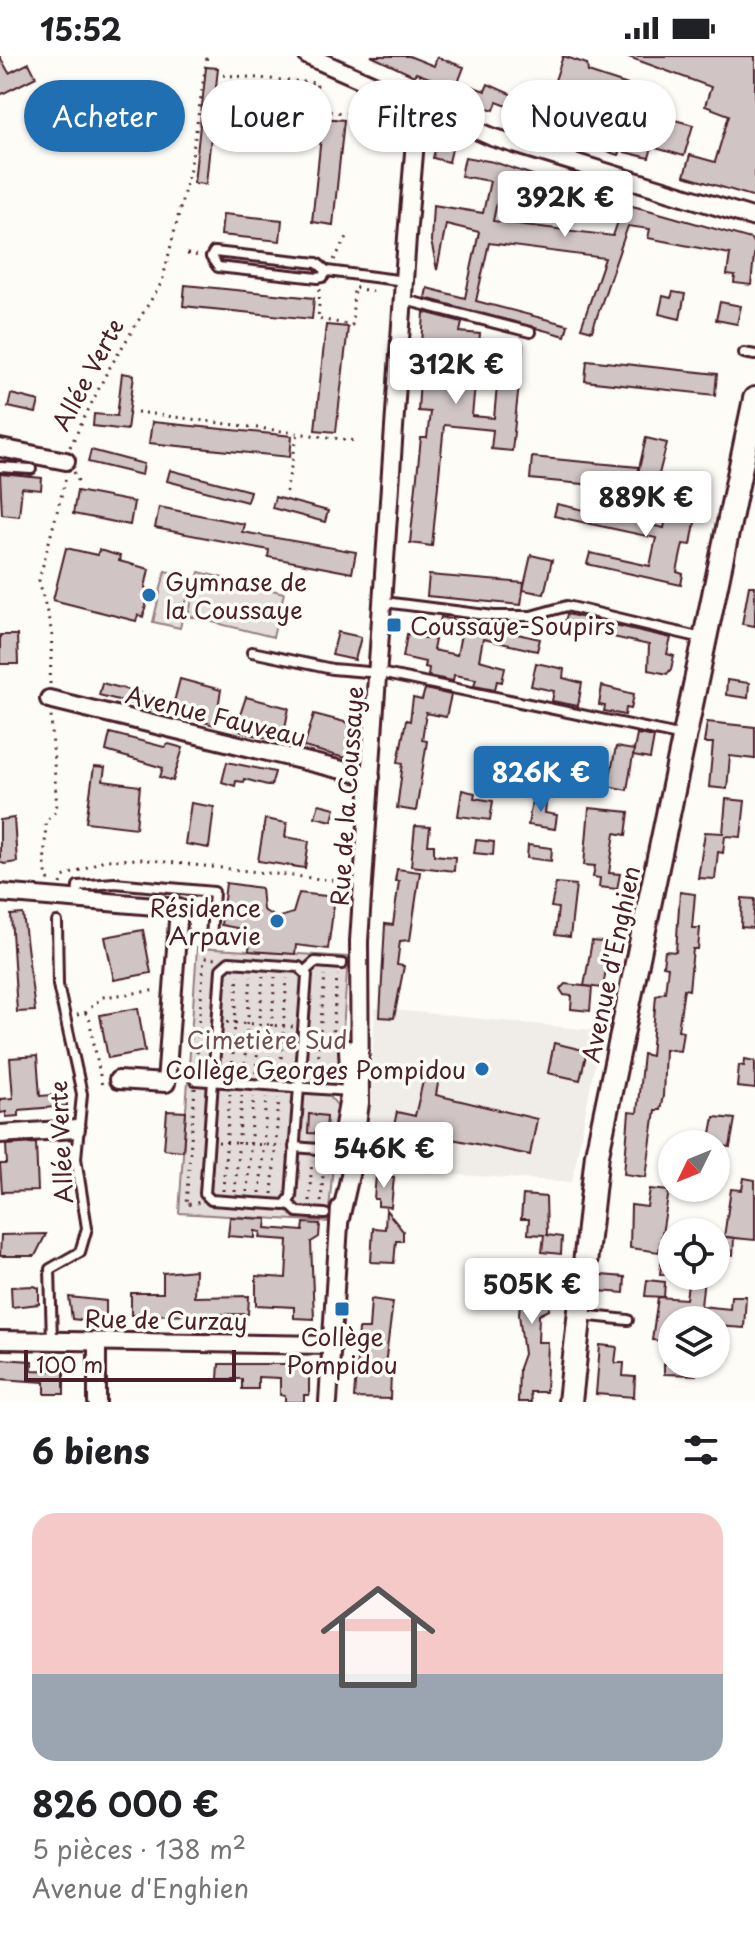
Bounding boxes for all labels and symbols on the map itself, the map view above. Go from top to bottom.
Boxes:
pin: 392K € [500,171,630,239]
street label: Allée Verte [42,311,132,437]
pin: 312K € [391,338,521,406]
pin: 889K € [581,471,711,539]
place label: Gymnase de la Coussaye [165,563,307,627]
marker: Gymnase de la Coussaye [140,586,158,604]
place label: Coussaye-Soupirs [410,607,615,643]
marker: Coussaye-Soupirs [385,616,403,634]
street label: Avenue Fauveau [122,675,310,755]
street label: Rue de la Coussaye [320,685,372,907]
pin: 826K € [476,746,606,814]
street label: Avenue d'Enghien [572,862,648,1066]
place label: Résidence Arpavie [149,889,261,953]
marker: Résidence Arpavie [268,912,286,930]
park label: Cimetière Sud [187,1021,347,1057]
place label: Collège Georges Pompidou [165,1051,466,1087]
marker: Collège Georges Pompidou [473,1060,491,1078]
street label: Allée Verte [39,1080,81,1204]
pin: 546K € [319,1122,449,1190]
north arrow [658,1130,730,1202]
pin: 505K € [467,1258,597,1326]
street label: Rue de Curzay [84,1300,248,1338]
marker: Collège Pompidou [333,1300,351,1318]
place label: Collège Pompidou [286,1318,398,1382]
scale bar [24,1346,236,1382]

